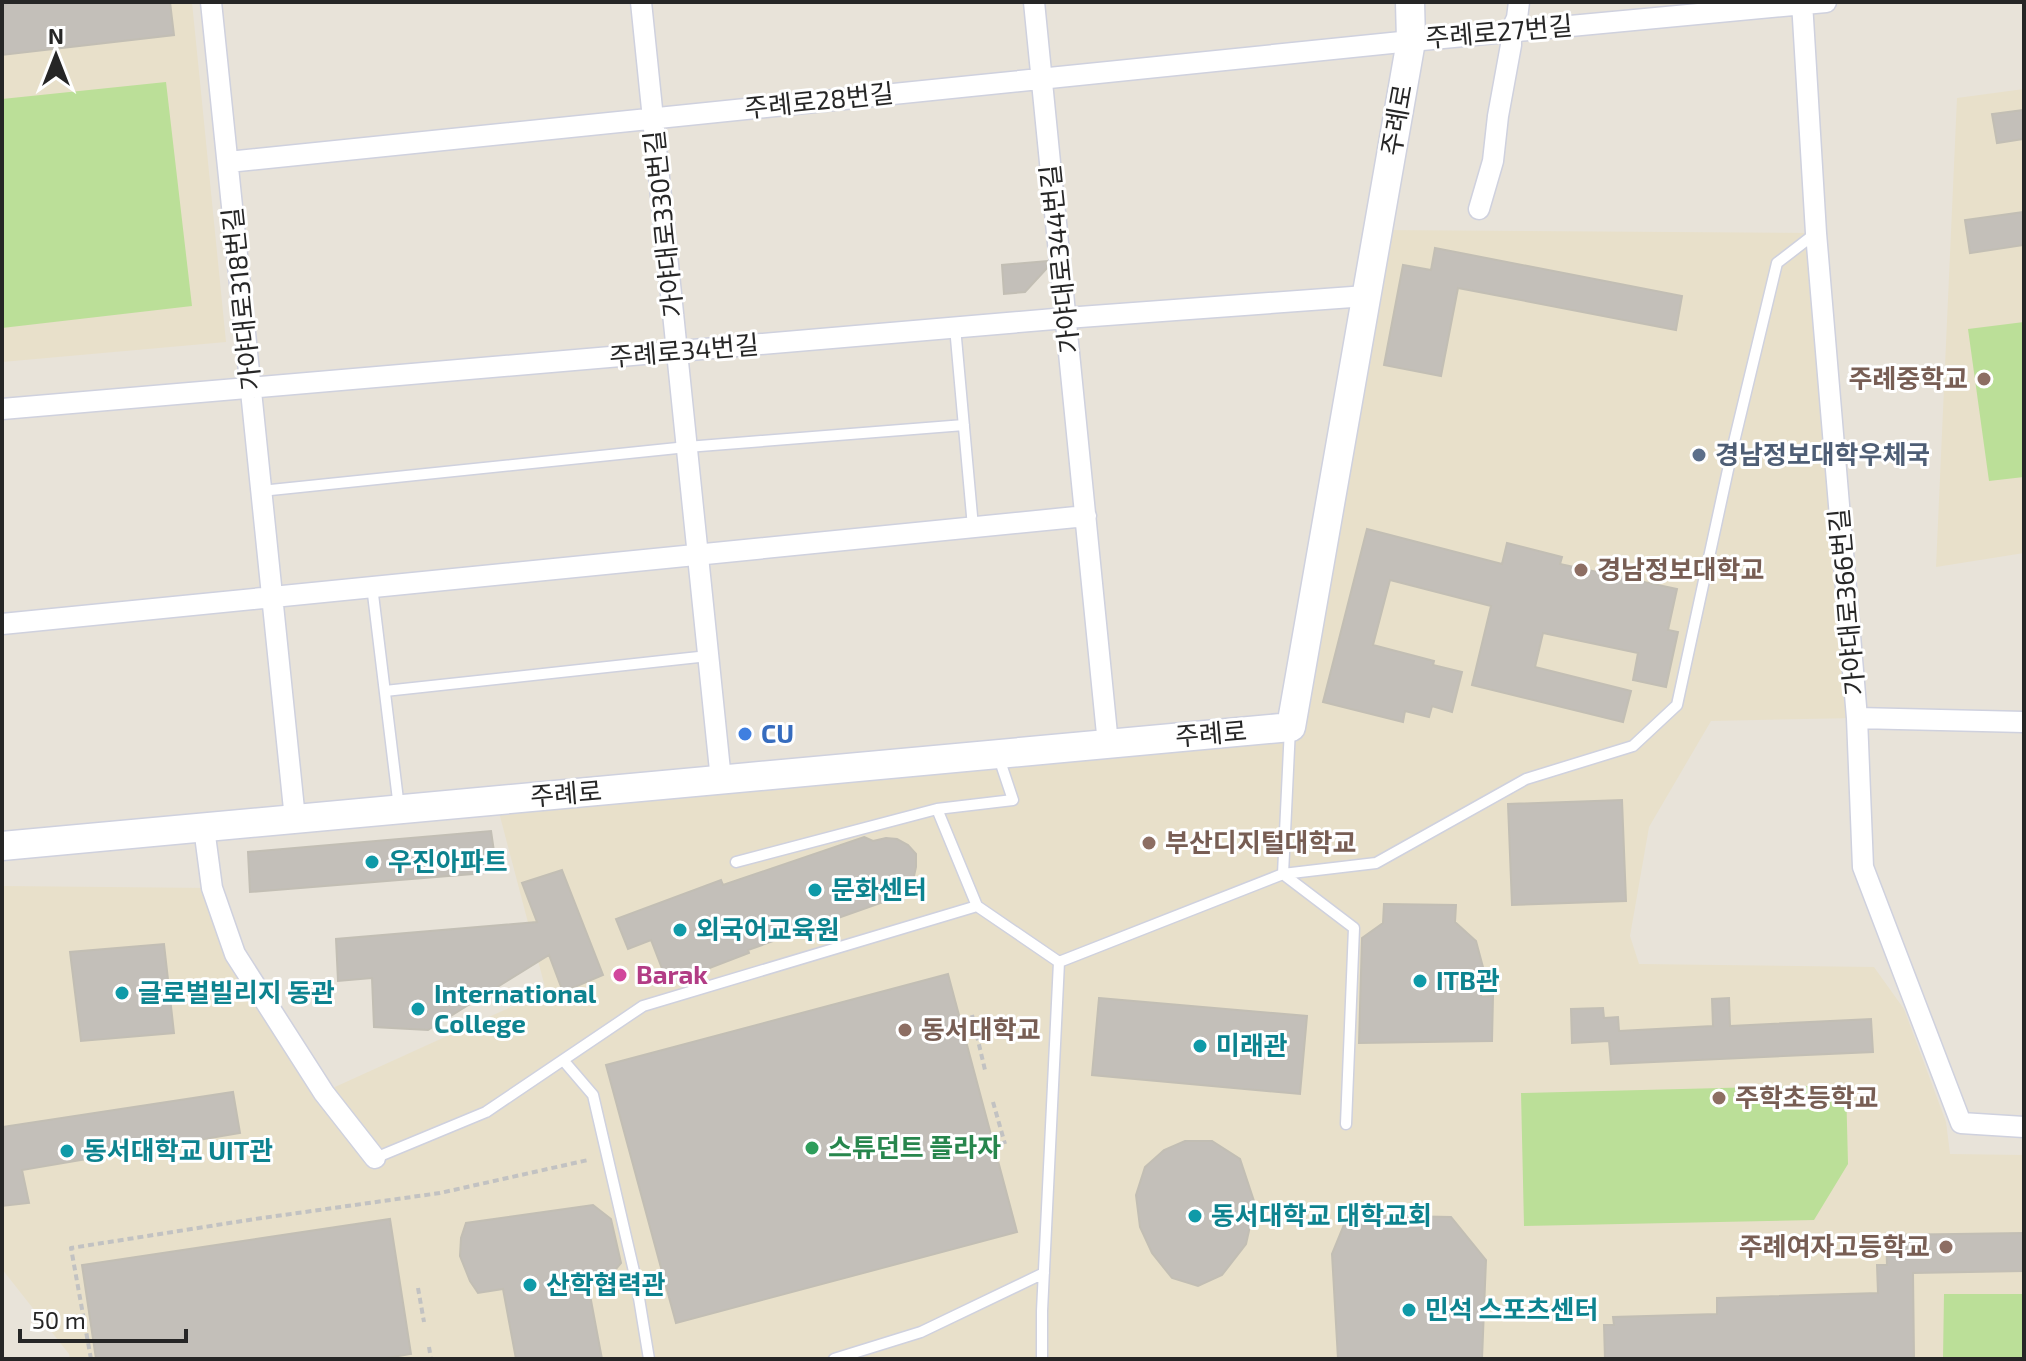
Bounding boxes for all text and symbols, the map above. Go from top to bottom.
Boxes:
street label: 주례로27번길 [1424,9,1574,52]
north arrow [16,16,96,96]
text: N [48,22,64,48]
street label: 주례로28번길 [743,76,895,123]
street label: 주례로 [1374,82,1417,158]
street label: 가야대로330번길 [637,129,688,319]
street label: 가야대로344번길 [1033,163,1084,355]
street label: 가야대로318번길 [215,206,266,392]
street label: 주례로34번길 [608,328,760,371]
place label: 주례중학교 [1848,362,1968,393]
marker: 주례중학교 [1975,370,1993,388]
place label: 경남정보대학우체국 [1715,438,1930,469]
marker: 경남정보대학우체국 [1690,446,1708,464]
street label: 가야대로366번길 [1822,507,1869,697]
place label: 경남정보대학교 [1597,553,1764,584]
marker: 경남정보대학교 [1572,561,1590,579]
street label: 주례로 [1174,714,1248,751]
place label: CU [761,717,794,748]
marker: CU [736,725,754,743]
street label: 주례로 [529,774,603,811]
place label: 부산디지털대학교 [1165,826,1356,857]
marker: 부산디지털대학교 [1140,834,1158,852]
place label: 우진아파트 [388,845,508,876]
marker: 우진아파트 [363,853,381,871]
place label: 문화센터 [831,873,927,904]
marker: 문화센터 [806,881,824,899]
place label: 외국어교육원 [696,913,840,944]
marker: 외국어교육원 [671,921,689,939]
place label: Barak [636,958,708,989]
place label: ITB관 [1436,964,1500,995]
marker: Barak [611,966,629,984]
marker: ITB관 [1411,972,1429,990]
place label: 글로벌빌리지 동관 [138,976,335,1007]
place label: International College [434,977,597,1038]
marker: 글로벌빌리지 동관 [113,984,131,1002]
marker: International College [409,1000,427,1018]
place label: 동서대학교 [921,1013,1041,1044]
marker: 동서대학교 [896,1021,914,1039]
place label: 미래관 [1216,1029,1288,1060]
marker: 미래관 [1191,1037,1209,1055]
place label: 주학초등학교 [1735,1081,1879,1112]
marker: 주학초등학교 [1710,1089,1728,1107]
place label: 스튜던트 플라자 [828,1131,1001,1162]
place label: 동서대학교 UIT관 [83,1134,273,1165]
marker: 스튜던트 플라자 [803,1139,821,1157]
marker: 동서대학교 UIT관 [58,1142,76,1160]
place label: 동서대학교 대학교회 [1211,1199,1432,1230]
marker: 동서대학교 대학교회 [1186,1207,1204,1225]
place label: 주례여자고등학교 [1739,1230,1930,1261]
marker: 주례여자고등학교 [1937,1238,1955,1256]
place label: 산학협력관 [546,1268,666,1299]
marker: 산학협력관 [521,1276,539,1294]
scale bar [20,1293,186,1343]
place label: 민석 스포츠센터 [1425,1293,1598,1324]
marker: 민석 스포츠센터 [1400,1301,1418,1319]
text: 50 m [32,1305,86,1334]

